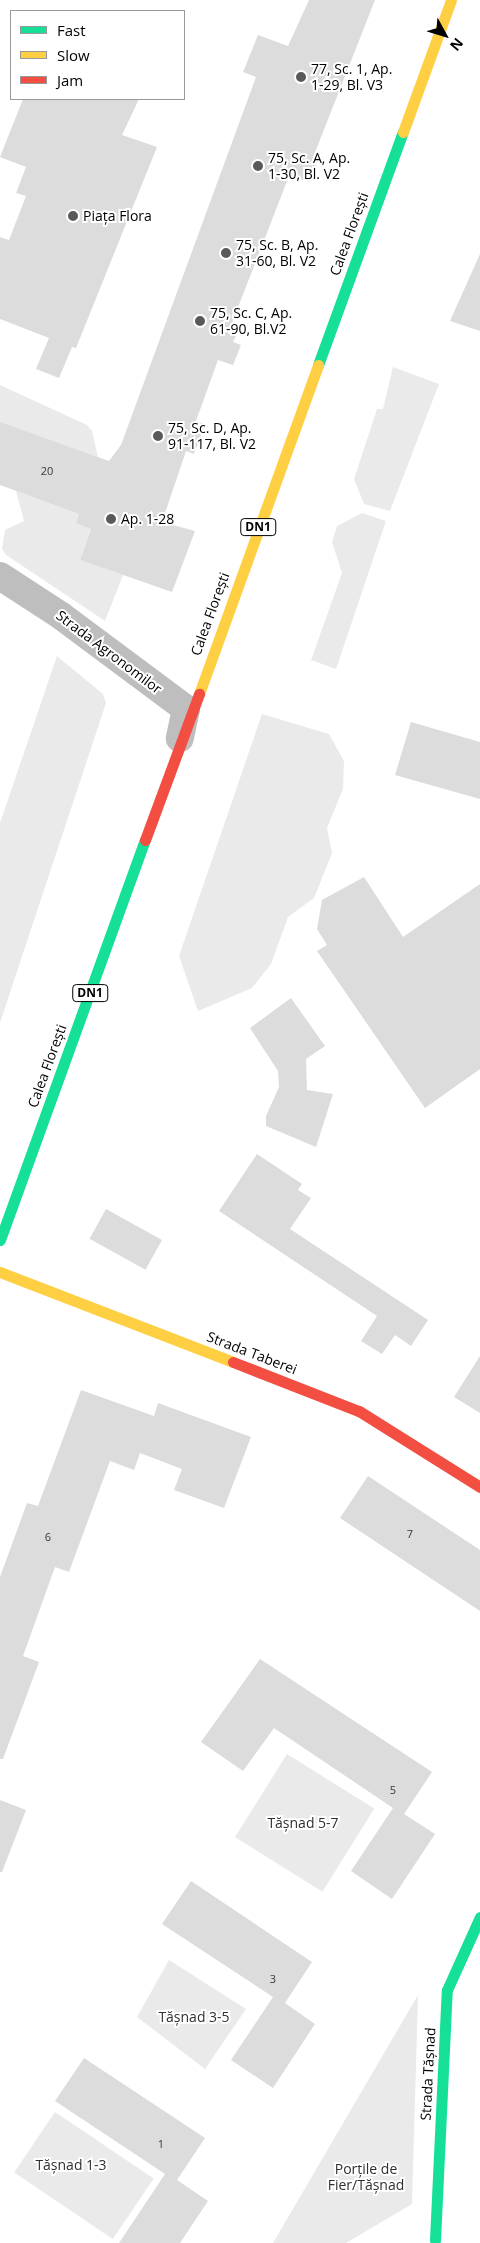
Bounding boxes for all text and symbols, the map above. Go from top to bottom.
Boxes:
legend [10,10,185,100]
north arrow [420,10,470,60]
text: Fast [57,20,86,40]
text: N [446,34,468,55]
text: Slow [57,45,90,65]
place label: 77, Sc. 1, Ap. 1-29, Bl. V3 [311,61,392,94]
text: Jam [57,70,83,90]
marker: 77, Sc. 1, Ap. 1-29, Bl. V3 [295,71,307,83]
place label: 75, Sc. A, Ap. 1-30, Bl. V2 [268,150,350,182]
marker: 75, Sc. A, Ap. 1-30, Bl. V2 [252,160,264,172]
street label: Calea Florești [326,190,372,278]
place label: Piața Flora [83,208,152,224]
marker: Piața Flora [67,210,79,222]
place label: 75, Sc. B, Ap. 31-60, Bl. V2 [236,237,318,270]
marker: 75, Sc. B, Ap. 31-60, Bl. V2 [220,247,232,259]
place label: 75, Sc. C, Ap. 61-90, Bl.V2 [210,305,292,338]
marker: 75, Sc. C, Ap. 61-90, Bl.V2 [194,315,206,327]
place label: 75, Sc. D, Ap. 91-117, Bl. V2 [168,420,256,452]
marker: 75, Sc. D, Ap. 91-117, Bl. V2 [152,430,164,442]
house number: 20 [41,464,53,478]
place label: Ap. 1-28 [121,511,174,527]
marker: Ap. 1-28 [105,513,117,525]
road number: DN1 [239,518,277,536]
street label: Calea Florești [187,570,233,658]
street label: Strada Agronomilor [53,607,165,697]
road number: DN1 [71,984,109,1002]
street label: Calea Florești [24,1022,70,1110]
street label: Strada Taberei [205,1328,299,1378]
house number: 7 [407,1527,413,1541]
house number: 6 [45,1530,51,1544]
house number: 5 [390,1783,396,1797]
park label: Tășnad 5-7 [267,1815,339,1831]
house number: 3 [270,1972,276,1986]
park label: Tășnad 3-5 [158,2009,230,2025]
street label: Strada Tășnad [417,2027,439,2121]
house number: 1 [158,2137,164,2151]
park label: Tășnad 1-3 [35,2157,107,2173]
park label: Porțile de Fier/Tășnad [328,2161,404,2194]

